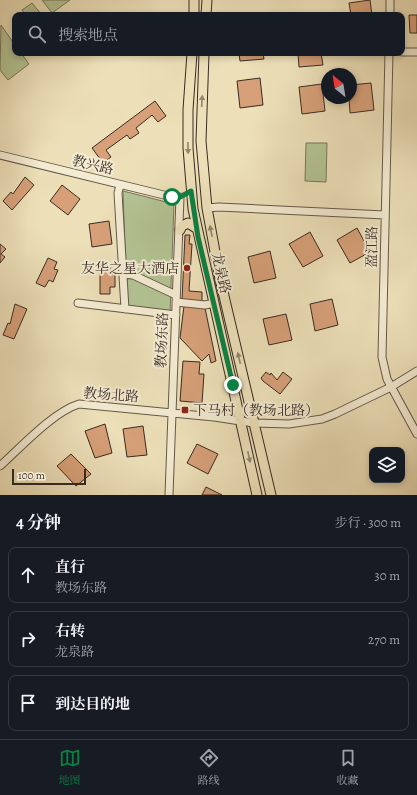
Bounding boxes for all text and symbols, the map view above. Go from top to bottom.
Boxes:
search box [12,12,405,56]
icon: search [26,23,48,45]
text: 搜索地点 [58,25,118,45]
north arrow [321,68,357,104]
one-way arrow [199,94,205,107]
one-way arrow [185,142,191,155]
street label: 教兴路 [70,151,116,179]
route start [163,188,181,206]
one-way arrow [207,225,213,237]
street label: 盈江路 [362,226,382,268]
street label: 龙泉路 [207,250,235,296]
place label: 友华之星大酒店 [81,259,179,278]
marker: 友华之星大酒店 [182,263,192,273]
street label: 教场东路 [152,312,172,368]
one-way arrow [235,352,241,364]
route end [224,376,242,394]
street label: 教场北路 [82,384,140,406]
place label: 下马村（教场北路） [193,401,319,420]
marker: 下马村（教场北路） [180,405,190,415]
map controls [369,447,405,483]
button: layers [369,447,405,483]
one-way arrow [247,451,253,463]
scale bar [12,467,86,486]
text: 100 m [18,468,45,483]
text: 4 分钟 [16,511,61,534]
text: 步行 · 300 m [335,514,401,531]
text: 直行 [55,557,85,577]
icon: ahead [17,564,39,586]
text: 30 m [374,567,400,584]
text: 教场东路 [55,579,107,596]
text: 右转 [55,621,85,641]
icon: right [17,628,39,650]
text: 270 m [368,631,400,648]
text: 龙泉路 [55,643,94,660]
icon: arrive [17,692,39,714]
text: 到达目的地 [55,694,130,714]
tab: 地图 [59,747,81,788]
tab: 路线 [198,747,220,788]
tab: 收藏 [337,747,359,788]

